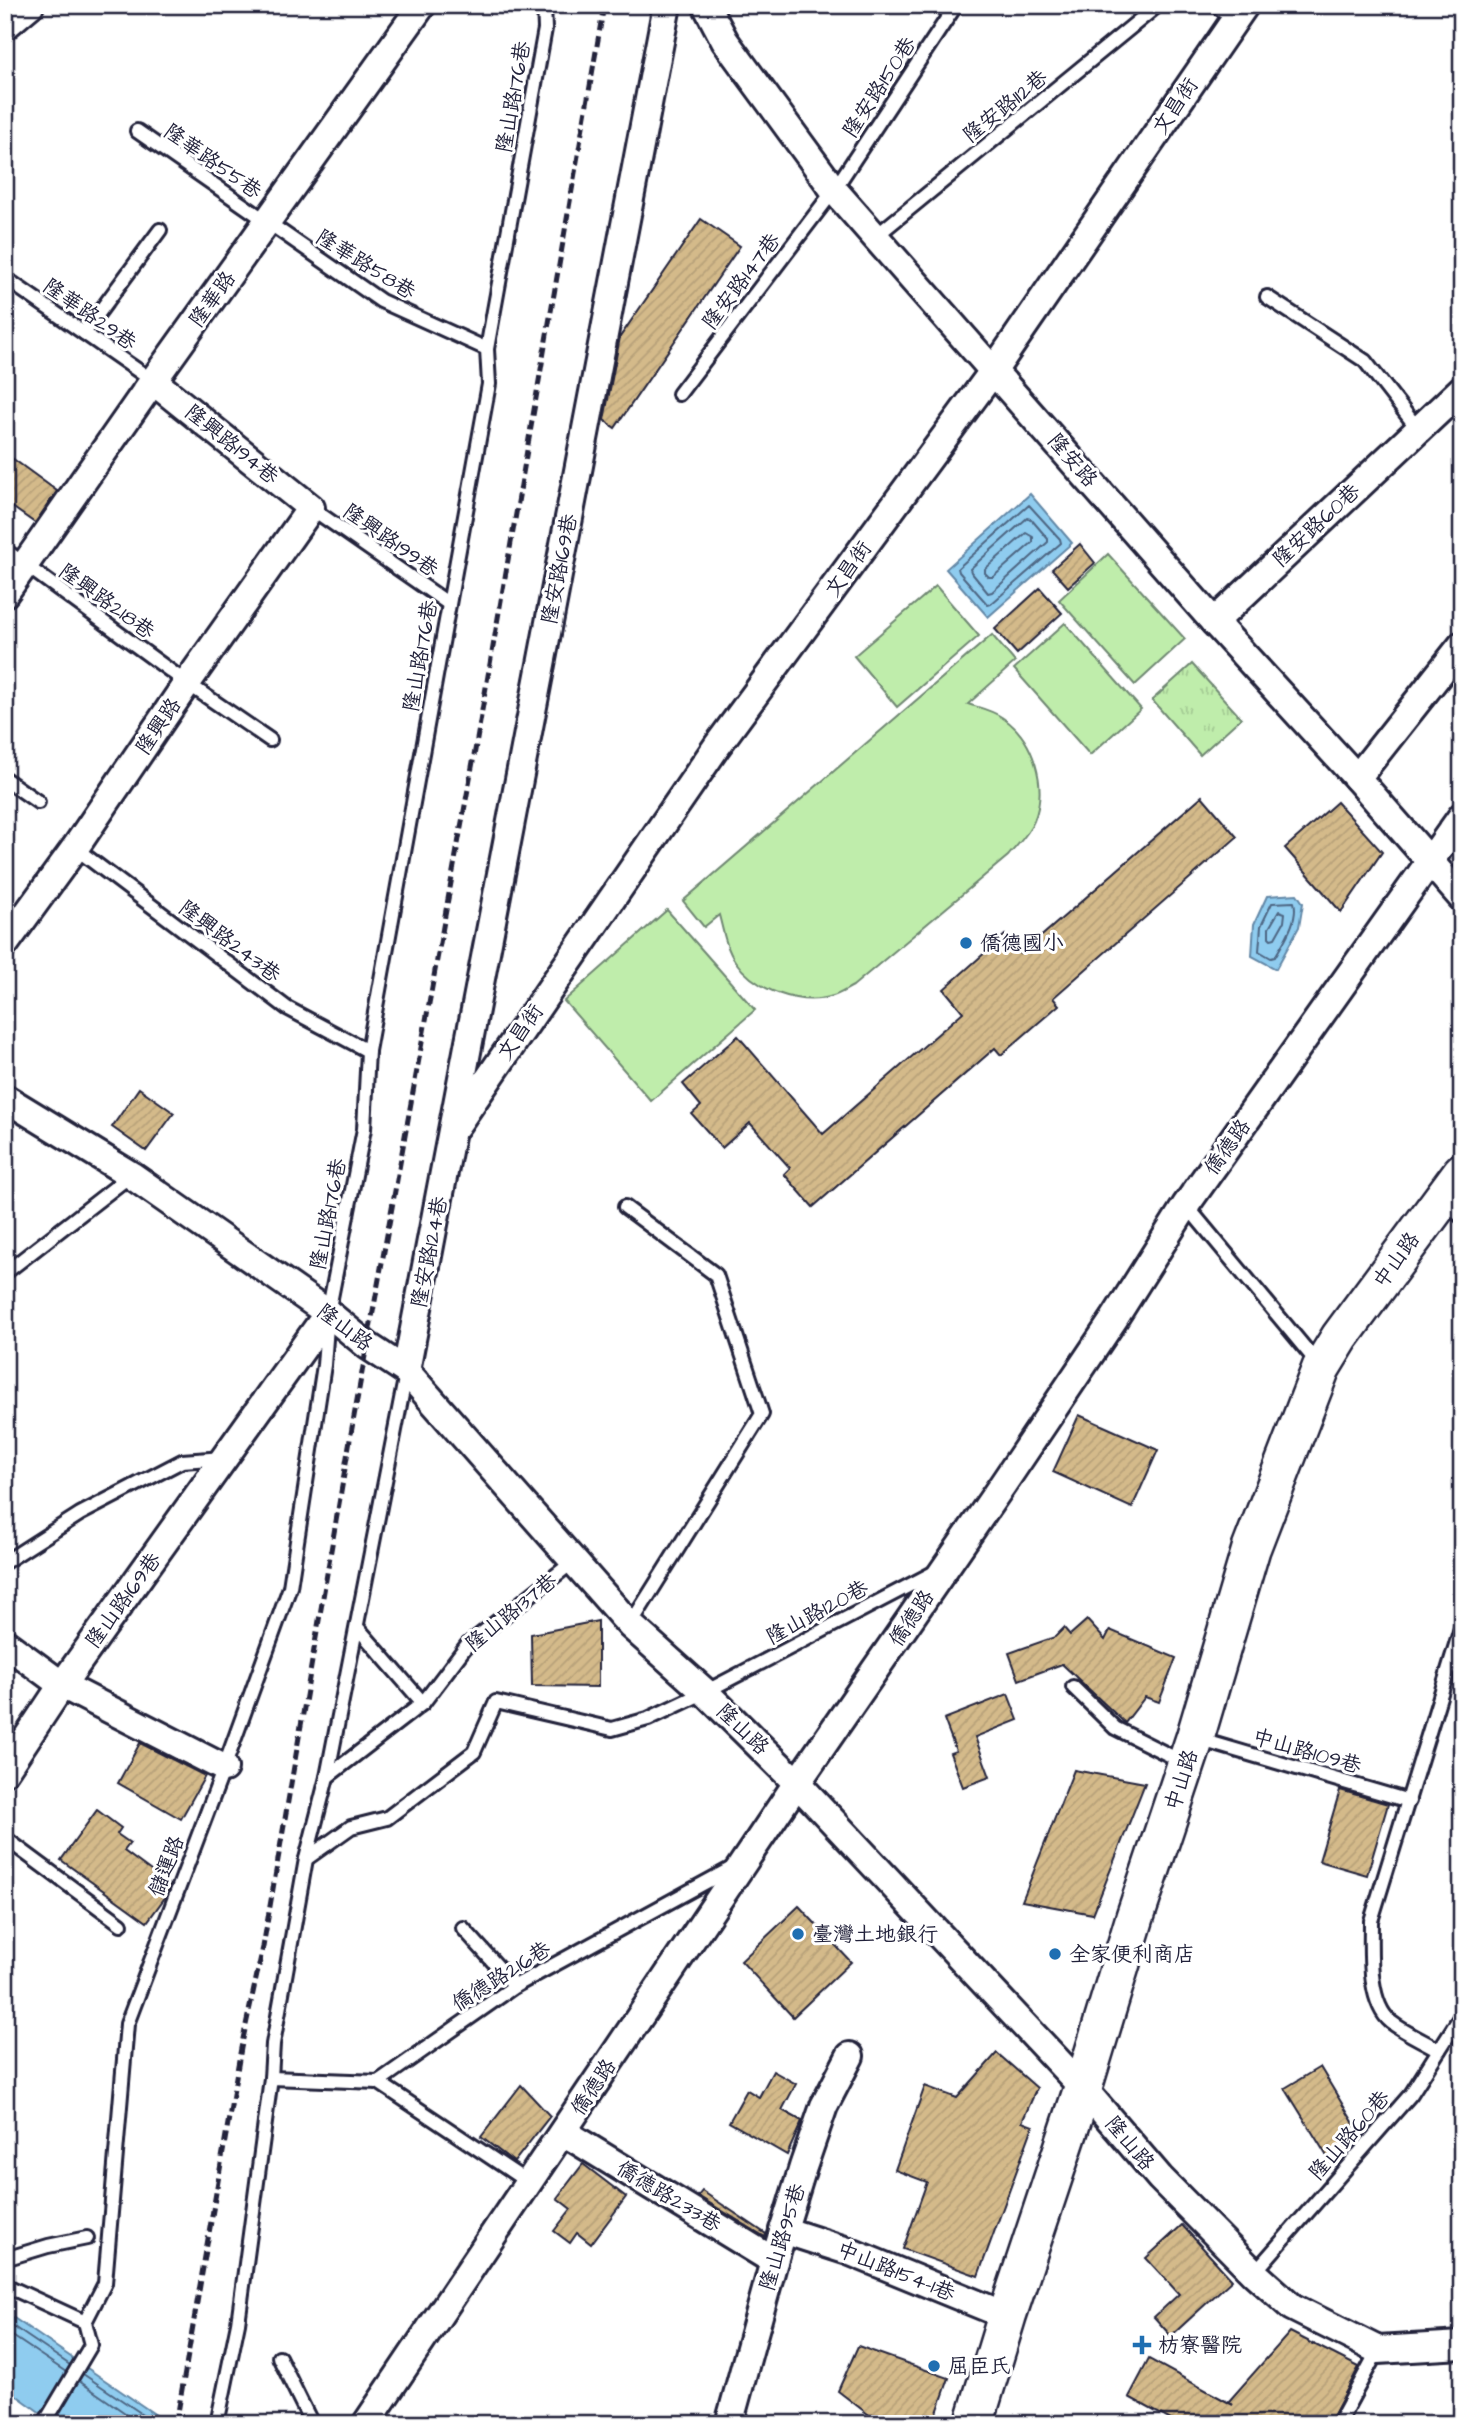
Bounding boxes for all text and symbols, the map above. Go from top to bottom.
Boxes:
street label: 隆安路150巷 [836,31,923,143]
street label: 隆山路176巷 [489,39,538,155]
street label: 隆安路112巷 [957,63,1054,150]
street label: 文昌街 [1146,72,1205,141]
street label: 隆華路55巷 [158,117,268,206]
street label: 隆華路58巷 [310,222,421,307]
street label: 隆安路147巷 [696,227,787,336]
street label: 隆華路 [182,265,243,333]
street label: 隆華路29巷 [37,272,142,357]
street label: 隆興路194巷 [179,398,285,491]
street label: 隆安路 [1041,427,1104,494]
street label: 隆安路60巷 [1266,477,1367,574]
street label: 隆興路199巷 [337,497,444,584]
street label: 隆安路169巷 [535,511,584,627]
street label: 文昌街 [818,535,879,603]
street label: 隆興路218巷 [53,557,161,646]
street label: 隆山路176巷 [396,598,445,714]
street label: 隆興路 [129,692,188,761]
street label: 隆興路243巷 [173,893,287,989]
place label: 僑德國小 [980,929,1064,958]
marker: 僑德國小 [958,935,974,951]
street label: 文昌街 [490,998,550,1066]
street label: 僑德路 [1197,1113,1258,1181]
street label: 隆山路176巷 [303,1156,353,1272]
street label: 隆安路124巷 [404,1194,455,1310]
street label: 中山路 [1366,1226,1427,1294]
street label: 隆山路 [311,1297,379,1358]
street label: 隆山路169巷 [79,1547,168,1654]
street label: 隆山路137巷 [459,1566,563,1658]
street label: 隆山路120巷 [761,1573,873,1652]
street label: 僑德路 [882,1584,941,1653]
street label: 隆山路 [710,1697,775,1762]
street label: 中山路109巷 [1249,1722,1365,1781]
street label: 中山路 [1158,1746,1205,1815]
street label: 儲運路 [142,1832,191,1901]
place label: 臺灣土地銀行 [812,1920,938,1949]
marker: 臺灣土地銀行 [790,1926,806,1942]
street label: 僑德路216巷 [446,1934,556,2018]
place label: 全家便利商店 [1069,1940,1195,1969]
marker: 全家便利商店 [1047,1946,1063,1962]
street label: 僑德路 [564,2053,623,2122]
street label: 隆山路60巷 [1302,2084,1397,2187]
street label: 隆山路 [1098,2110,1161,2177]
street label: 僑德路233巷 [611,2154,727,2239]
street label: 隆山路95巷 [752,2180,813,2294]
street label: 中山路154-1巷 [832,2235,959,2308]
place label: 枋寮醫院 [1158,2331,1242,2360]
marker: 枋寮醫院 [1132,2335,1152,2355]
place label: 屈臣氏 [948,2352,1011,2381]
marker: 屈臣氏 [926,2358,942,2374]

